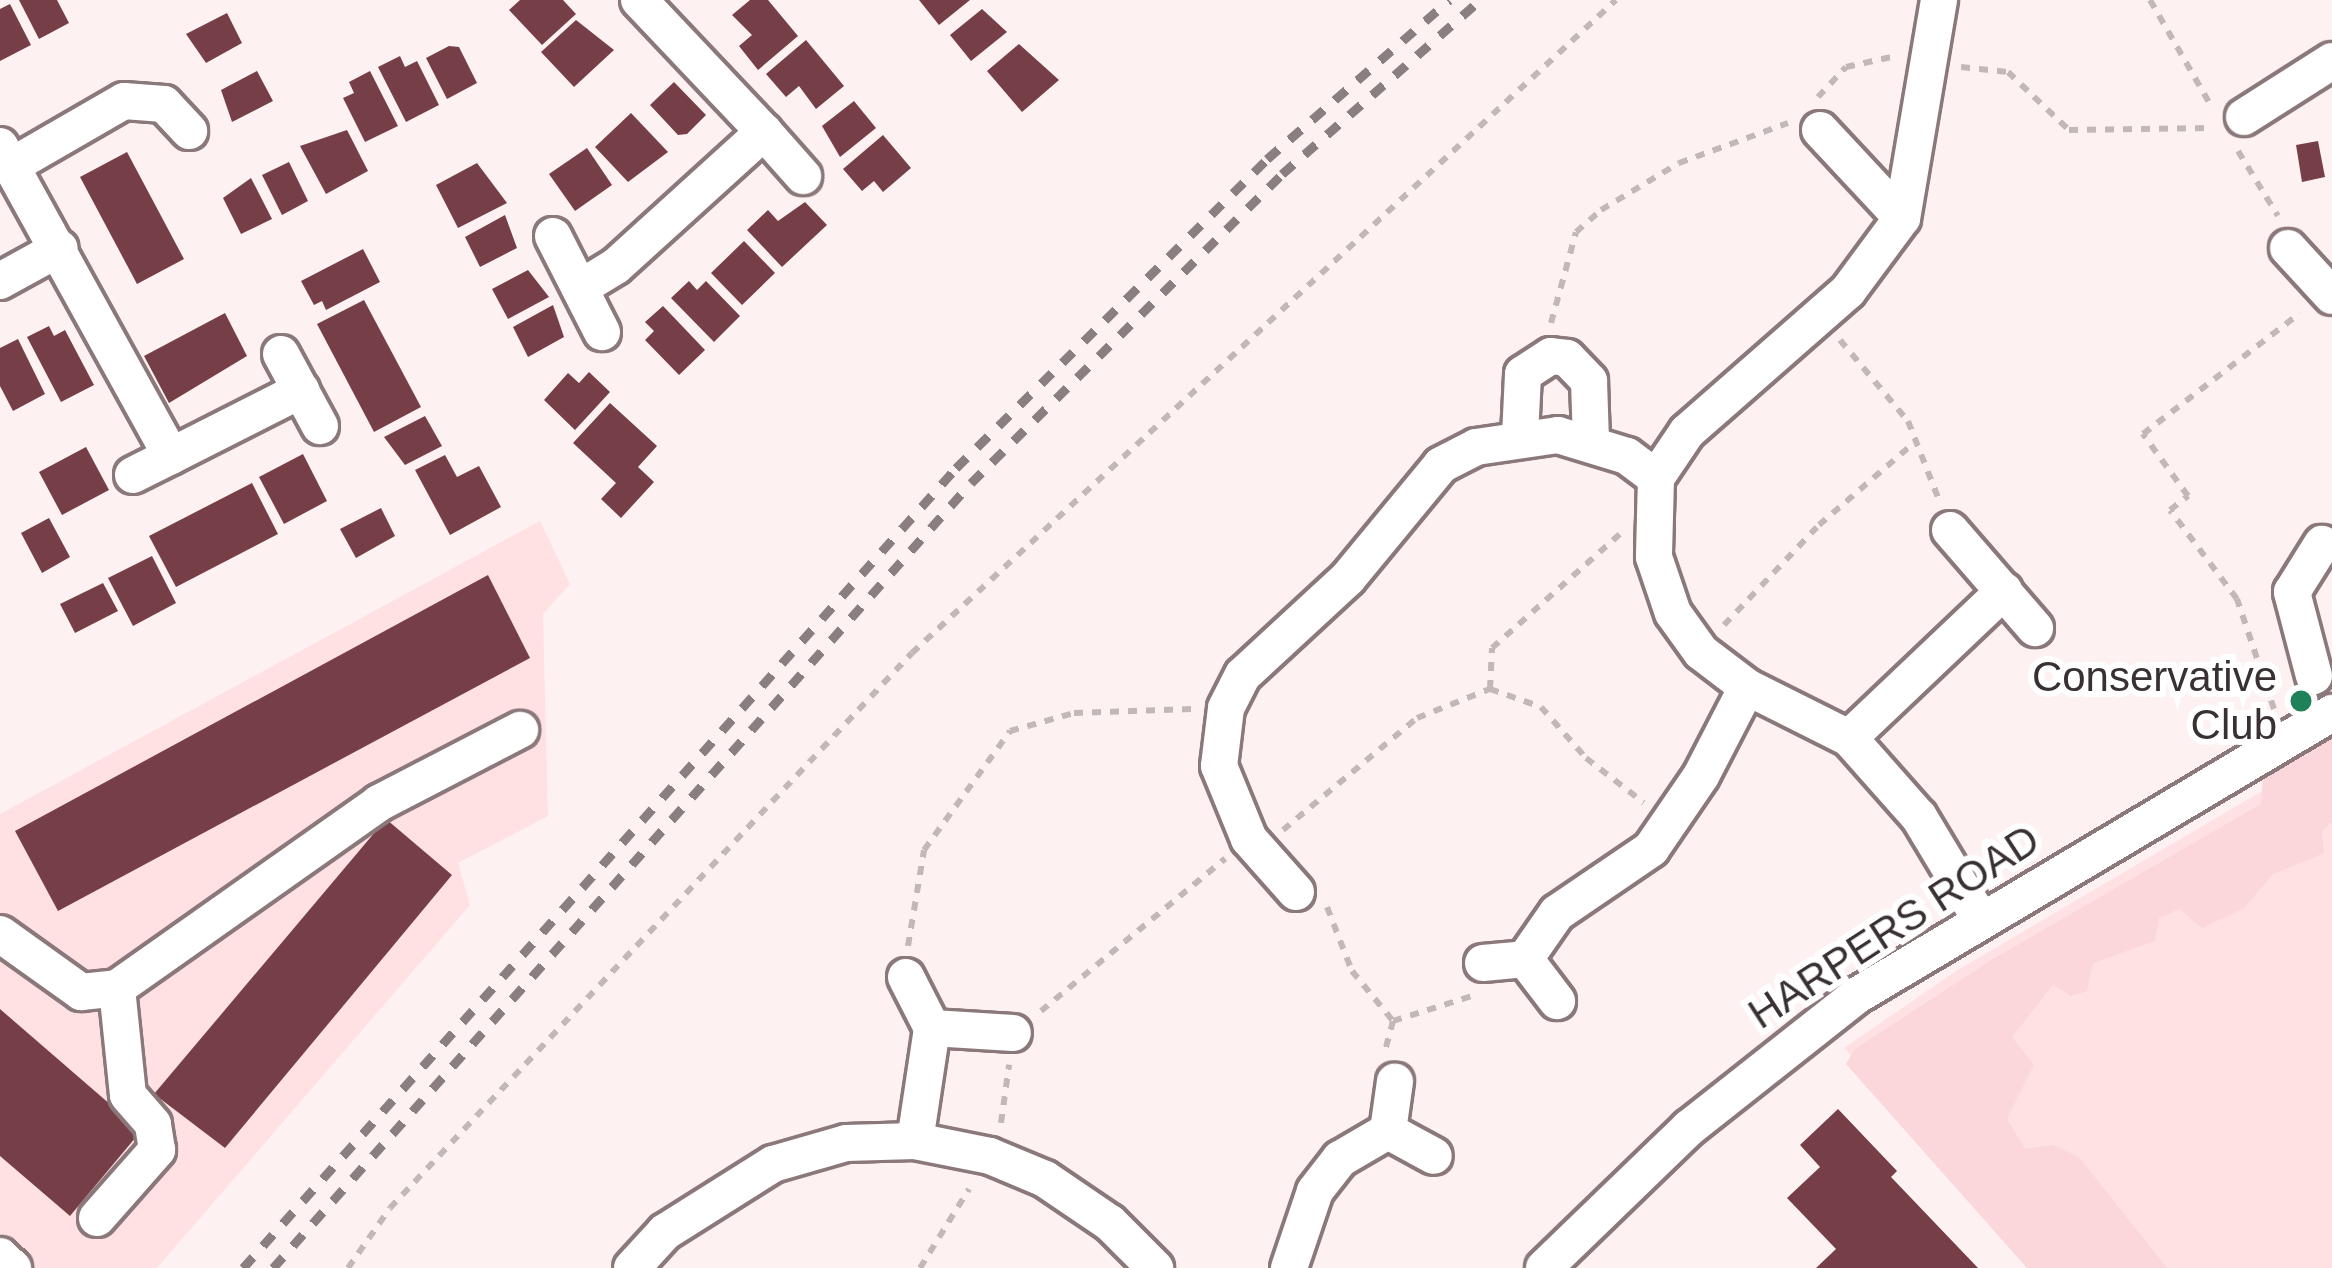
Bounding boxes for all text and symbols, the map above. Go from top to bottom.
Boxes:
place label: Conservative Club [2032,652,2277,750]
marker: Conservative Club [2288,688,2314,714]
street label: HARPERS ROAD [1739,814,2049,1040]

